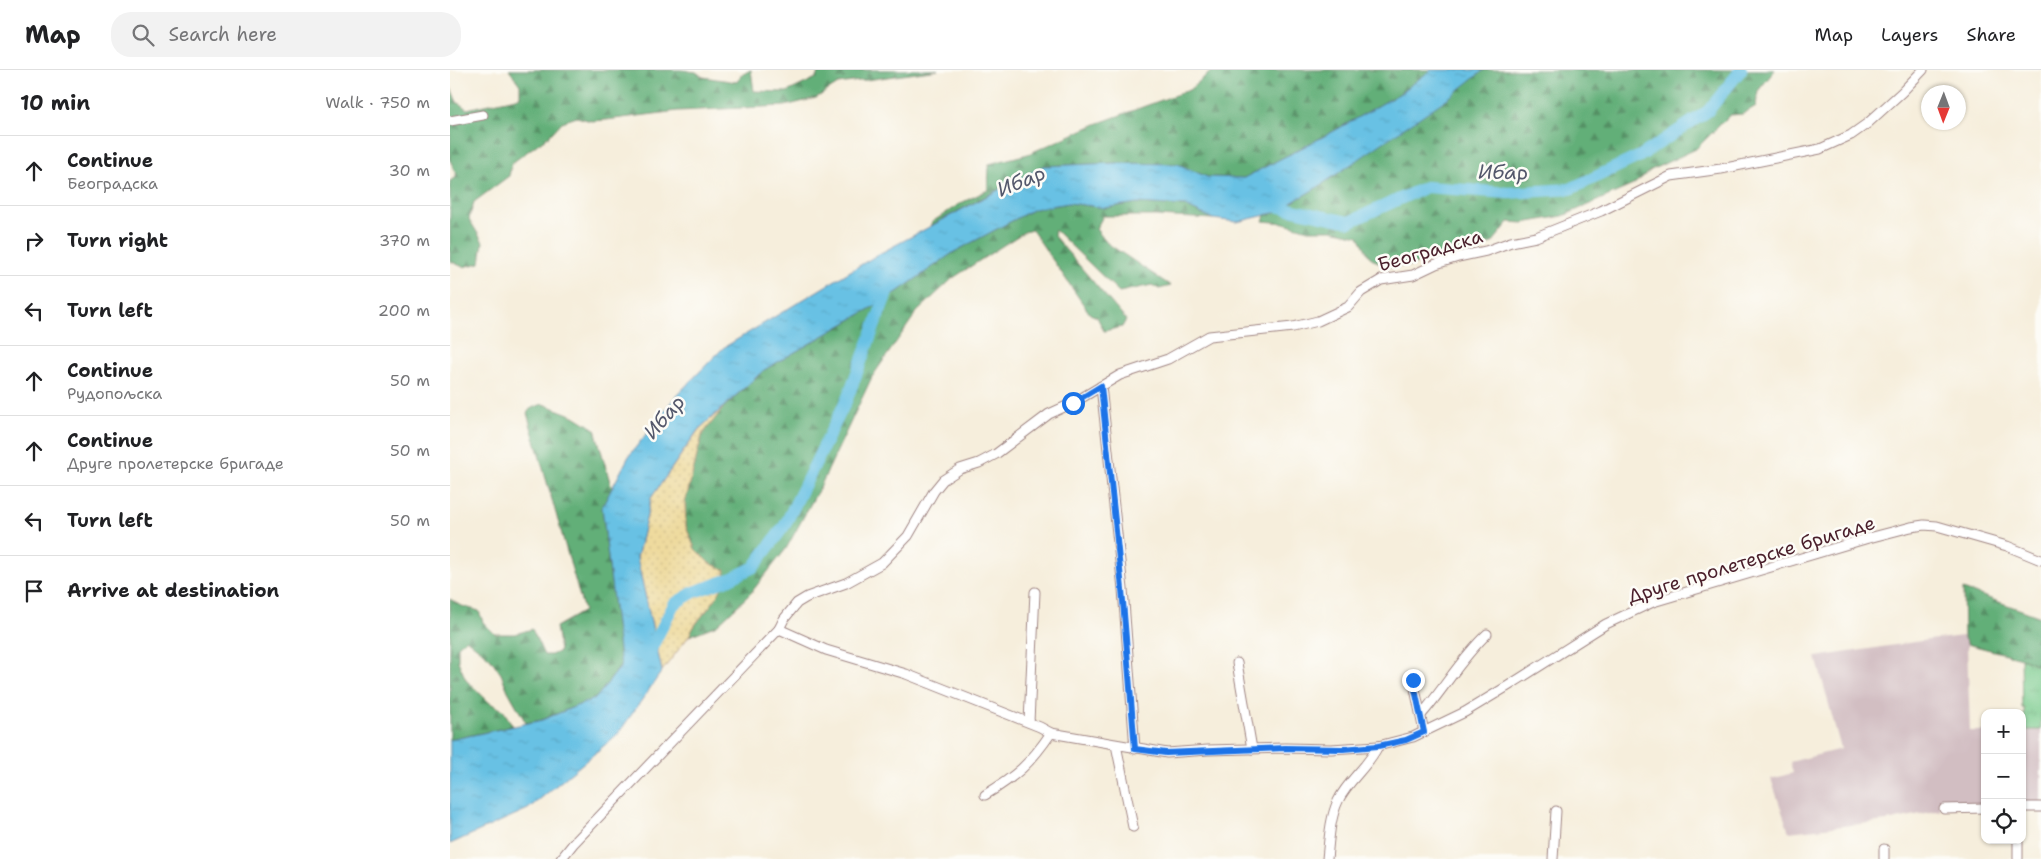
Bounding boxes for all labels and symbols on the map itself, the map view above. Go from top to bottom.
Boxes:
north arrow [1921,85,1966,130]
water label: Ибар [1478,159,1528,185]
water label: Ибар [993,160,1049,202]
street label: Београдска [1375,224,1486,277]
water label: Ибар [638,389,690,445]
route start [1062,392,1085,415]
street label: Друге пролетерске бригаде [1624,510,1878,609]
route end [1402,669,1425,692]

